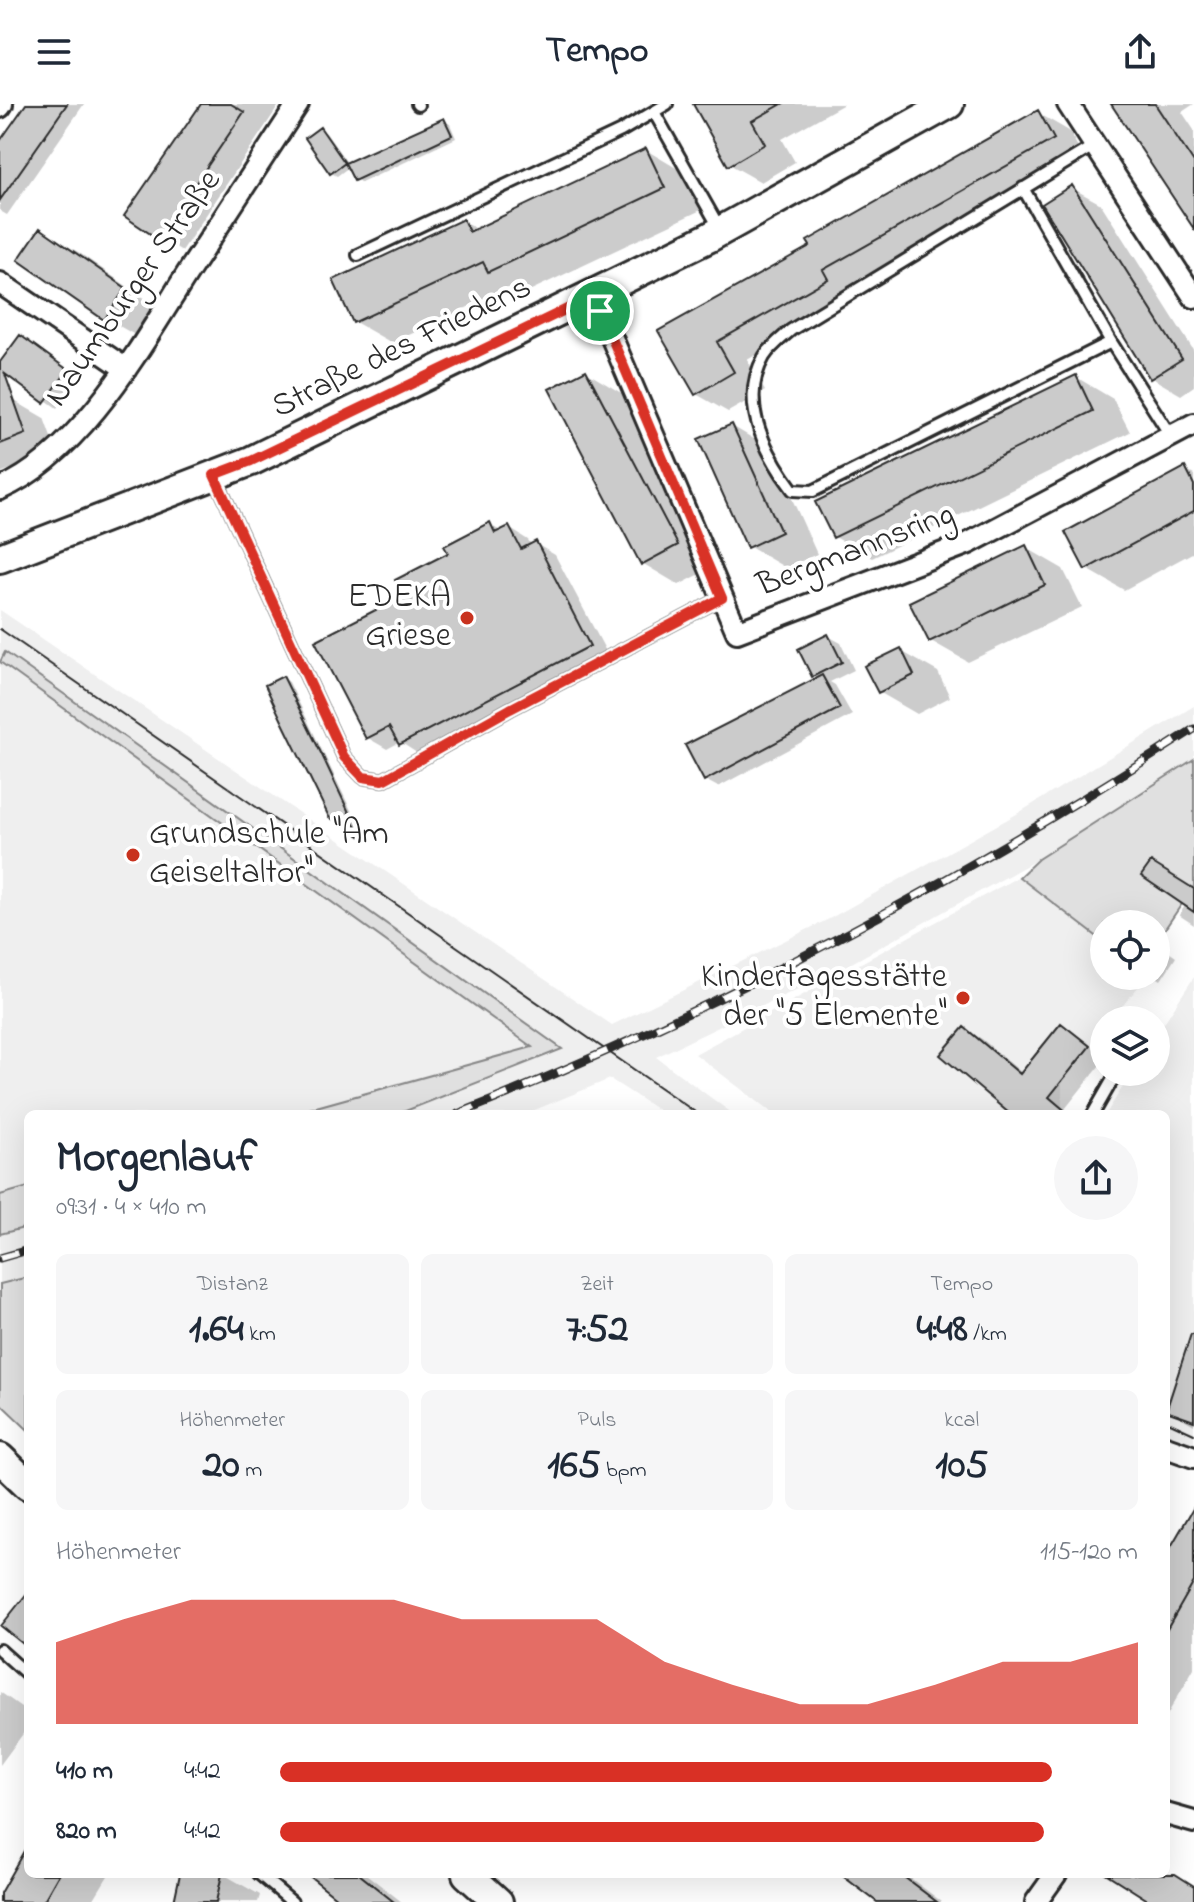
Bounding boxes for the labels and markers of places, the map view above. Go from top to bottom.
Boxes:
pin [566,277,634,345]
place label: EDEKA Griese [347,573,452,662]
marker: EDEKA Griese [458,609,476,627]
place label: Grundschule "Am Geiseltaltor" [149,810,389,899]
marker: Grundschule "Am Geiseltaltor" [124,846,142,864]
place label: Kindertagesstätte der "5 Elemente" [701,953,948,1042]
marker: Kindertagesstätte der "5 Elemente" [954,989,972,1007]

